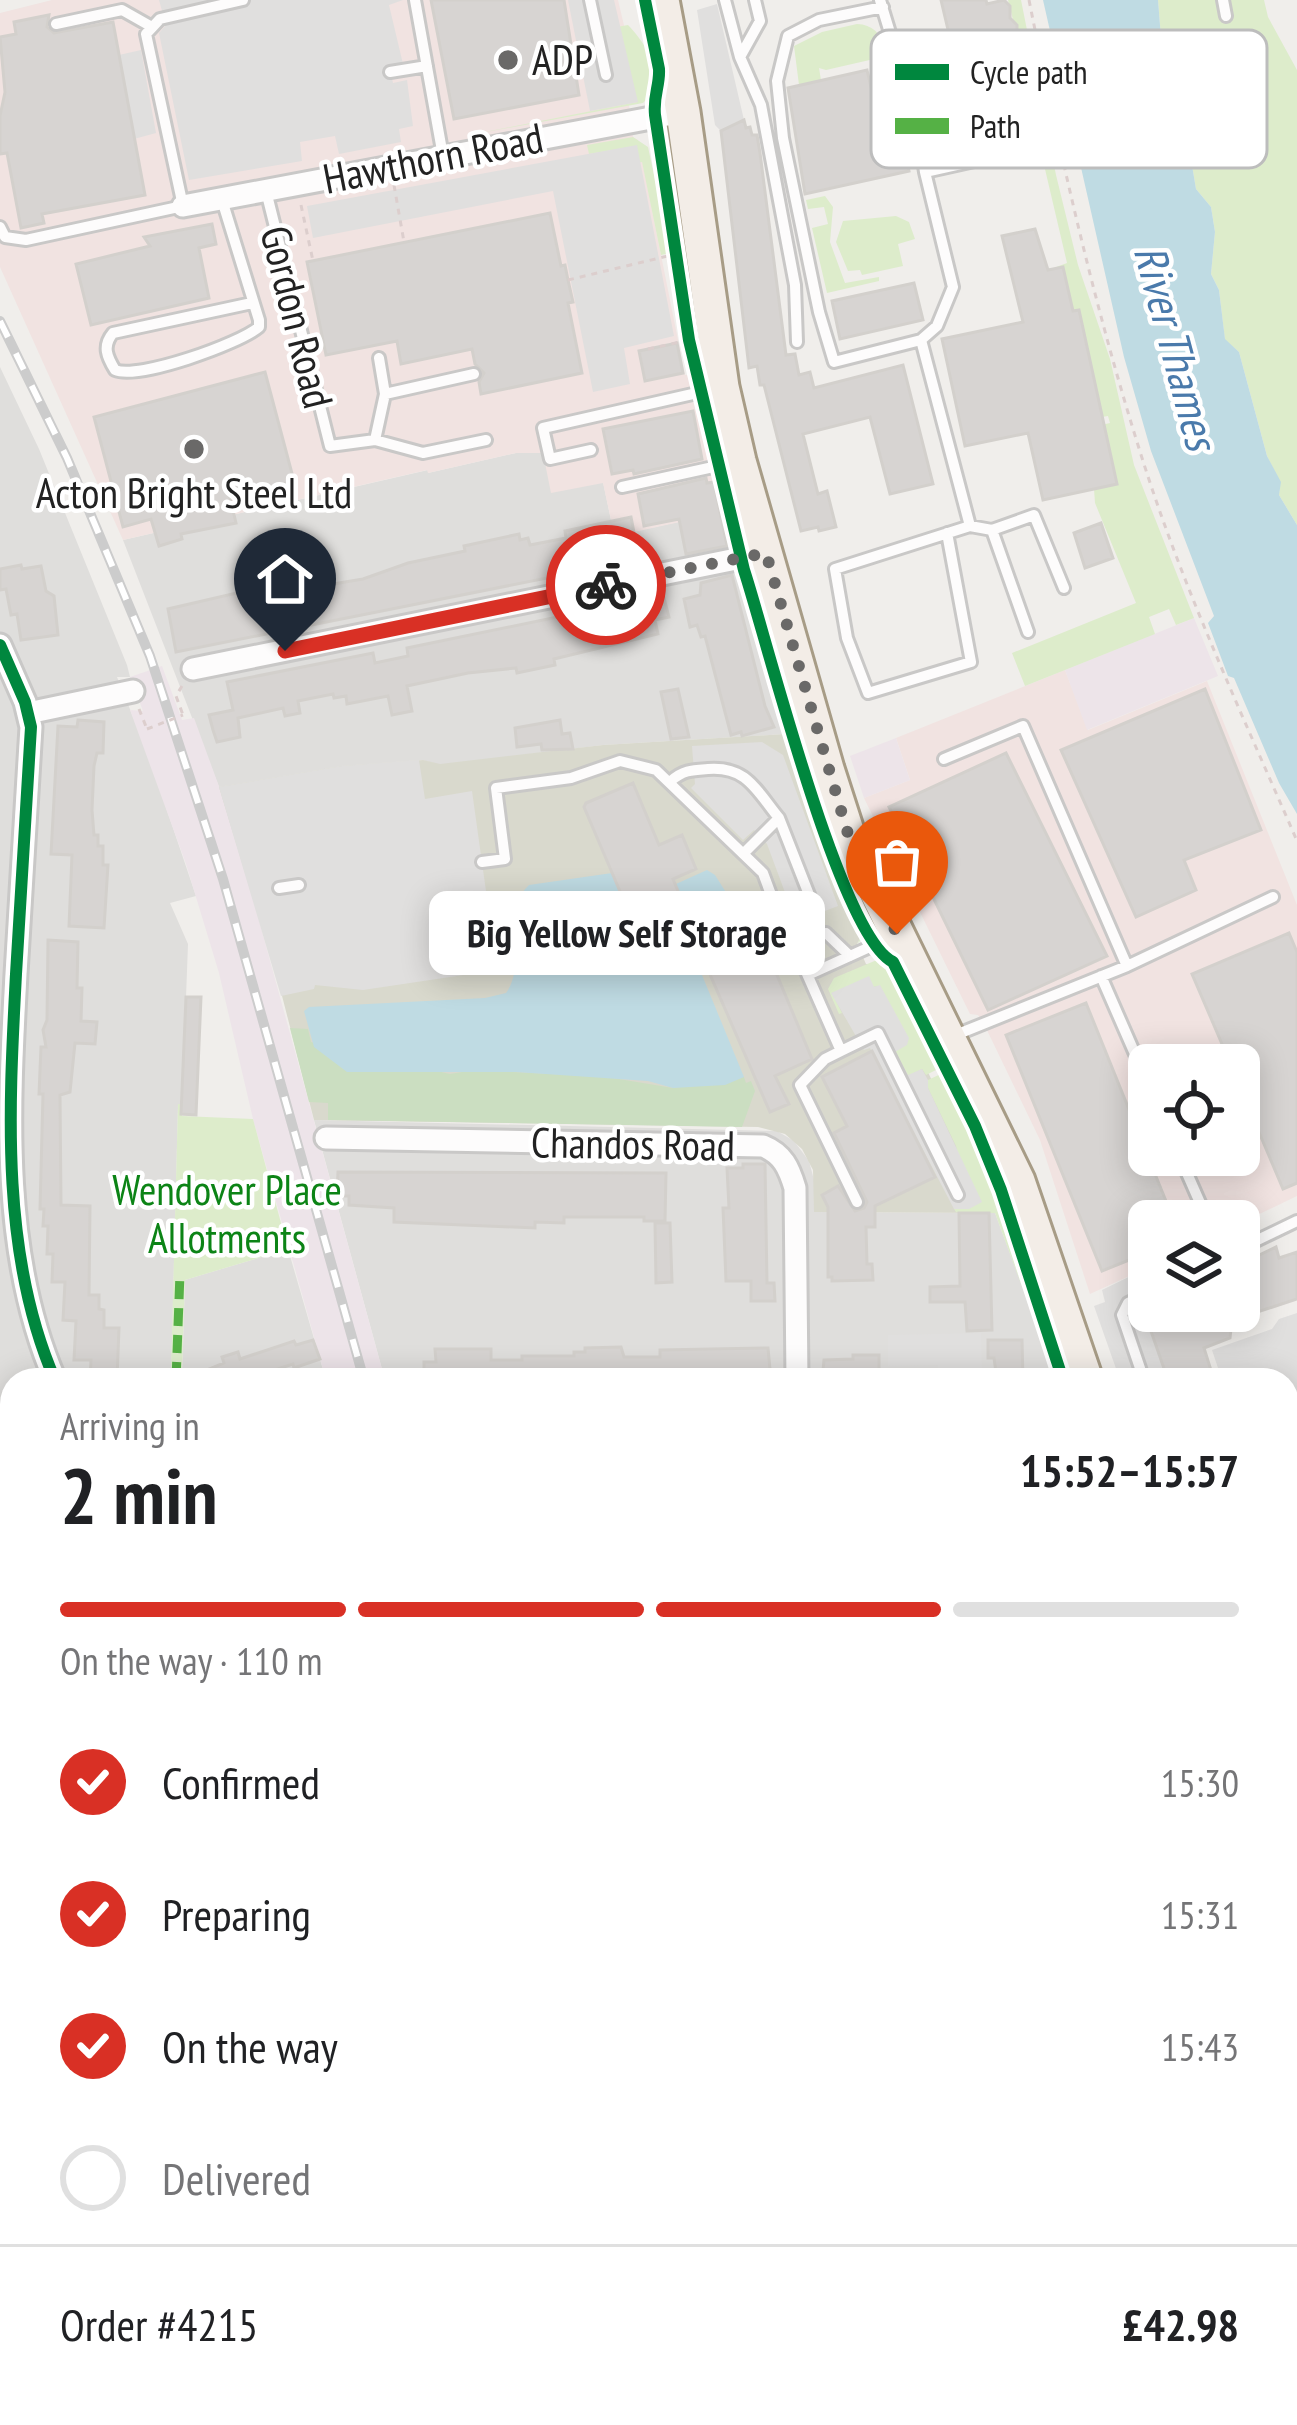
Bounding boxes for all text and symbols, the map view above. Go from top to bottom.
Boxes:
legend [871,30,1267,168]
place label: ADP [532,32,593,87]
marker: ADP [495,47,521,73]
text: Cycle path [970,50,1088,93]
text: Path [970,104,1021,147]
street label: Hawthorn Road [318,109,547,206]
street label: Gordon Road [248,220,347,414]
water label: River Thames [1122,238,1233,459]
marker: Acton Bright Steel Ltd [181,436,207,462]
place label: Acton Bright Steel Ltd [36,465,352,520]
courier [546,525,666,645]
pin [234,528,336,651]
icon: home [252,546,318,612]
icon: bike [573,552,639,618]
pin [846,811,948,934]
icon: bag [864,829,930,895]
callout: Big Yellow Self Storage [429,892,825,976]
text: Big Yellow Self Storage [467,907,787,958]
map controls [1128,1044,1260,1332]
button: locate [1128,1044,1260,1176]
street label: Chandos Road [531,1114,735,1173]
park label: Wendover Place Allotments [112,1162,342,1265]
button: layers [1128,1200,1260,1332]
text: Arriving in [60,1400,200,1451]
text: 15:52–15:57 [1020,1441,1239,1499]
text: 2 min [60,1445,218,1546]
text: On the way · 110 m [60,1635,322,1686]
icon: check [60,1749,126,1815]
text: Confirmed [162,1753,320,1811]
text: 15:30 [1161,1757,1239,1808]
icon: check [60,1881,126,1947]
text: Preparing [162,1885,311,1943]
text: 15:31 [1161,1889,1239,1940]
icon: check [60,2013,126,2079]
text: On the way [162,2017,338,2075]
text: 15:43 [1161,2021,1239,2072]
text: Delivered [162,2149,311,2207]
text: Order #4215 [60,2295,258,2353]
text: £42.98 [1122,2295,1239,2353]

